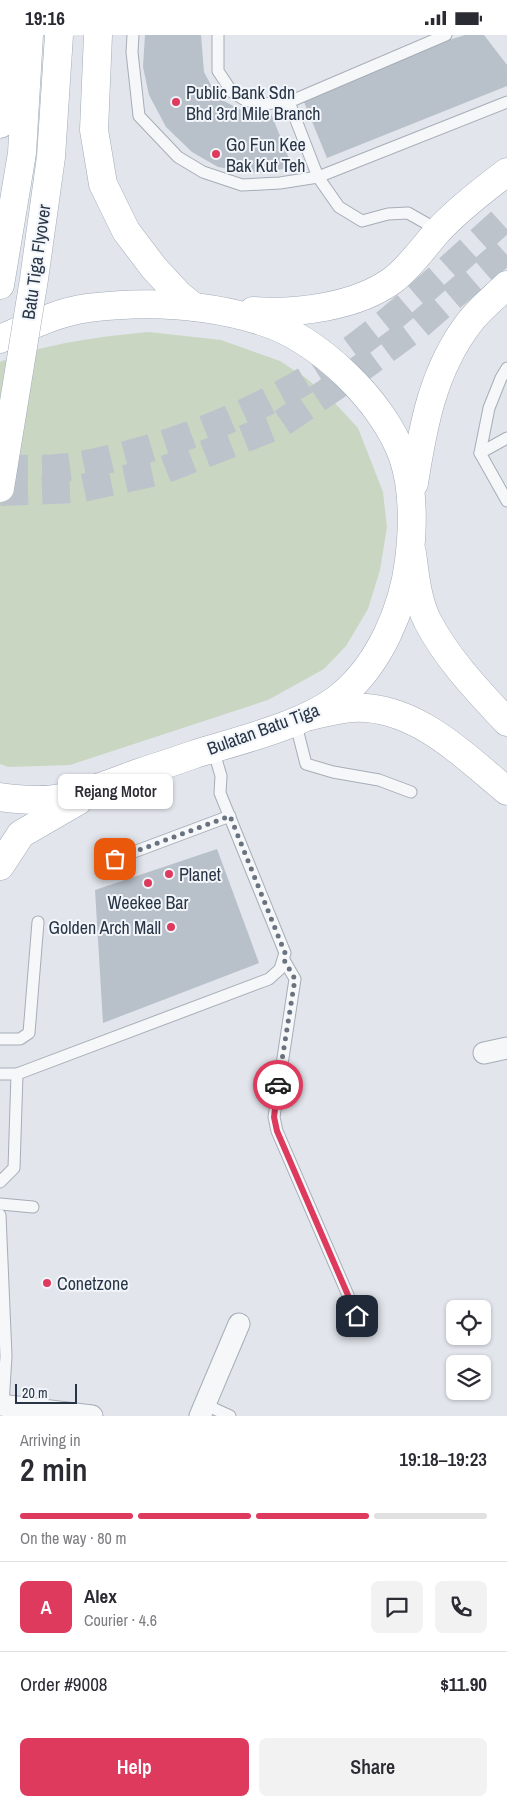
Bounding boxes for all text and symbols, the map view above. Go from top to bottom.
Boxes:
text: 19:16 [25,5,65,31]
place label: Public Bank Sdn Bhd 3rd Mile Branch [186,80,321,126]
marker: Public Bank Sdn Bhd 3rd Mile Branch [170,96,182,108]
place label: Go Fun Kee Bak Kut Teh [226,132,306,178]
marker: Go Fun Kee Bak Kut Teh [210,148,222,160]
street label: Batu Tiga Flyover [16,203,56,321]
street label: Bulatan Batu Tiga [203,697,323,761]
callout: Rejang Motor [58,774,172,809]
text: Rejang Motor [74,780,157,802]
pin [94,838,136,880]
icon: bag [101,845,129,873]
place label: Planet [179,862,221,887]
marker: Planet [163,868,175,880]
marker: Weekee Bar [142,877,154,889]
place label: Weekee Bar [108,890,189,915]
place label: Golden Arch Mall [49,915,161,940]
marker: Golden Arch Mall [165,921,177,933]
courier [253,1060,303,1110]
icon: car [264,1071,292,1099]
place label: Conetzone [57,1271,128,1296]
marker: Conetzone [41,1277,53,1289]
pin [336,1295,378,1337]
map controls [446,1300,491,1400]
button: locate [446,1300,491,1345]
icon: home [343,1302,371,1330]
button: layers [446,1355,491,1400]
scale bar [15,1381,78,1404]
text: 20 m [22,1384,48,1402]
text: Arriving in [20,1429,81,1451]
text: 19:18–19:23 [399,1446,487,1472]
text: 2 min [20,1448,88,1491]
text: On the way · 80 m [20,1527,126,1549]
button: chat [371,1581,423,1633]
button: phone [435,1581,487,1633]
text: Alex [84,1583,117,1609]
text: A [40,1594,52,1620]
text: Courier · 4.6 [84,1609,157,1631]
text: Order #9008 [20,1671,107,1697]
text: $11.90 [440,1671,487,1697]
button: Help [20,1738,249,1796]
button: Share [259,1738,487,1796]

